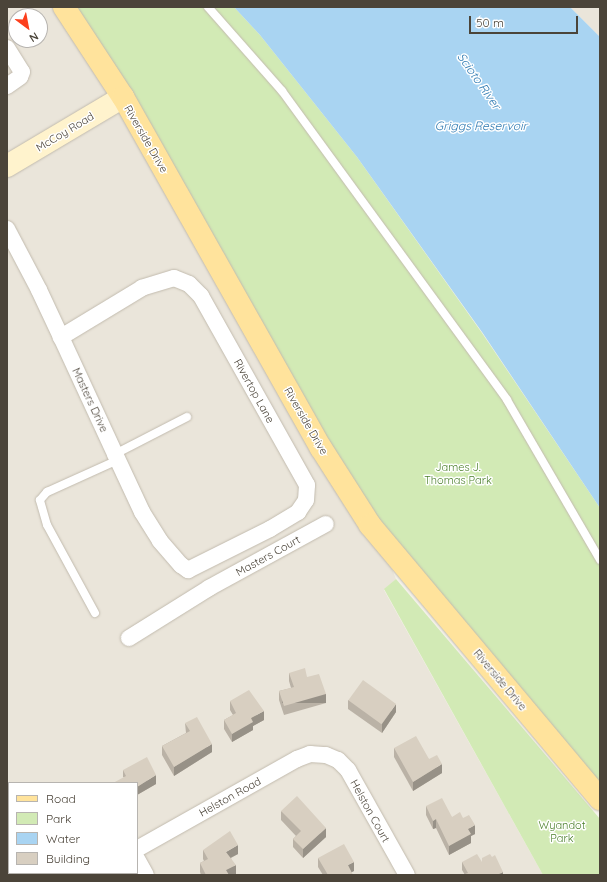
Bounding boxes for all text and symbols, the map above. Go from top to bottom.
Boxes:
north arrow [8,8,48,48]
scale bar [471,8,580,34]
text: 50 m [476,15,504,30]
text: N [27,29,41,45]
water label: Scioto River [454,50,504,112]
street label: Riverside Drive [121,103,171,175]
street label: McCoy Road [34,110,96,154]
water label: Griggs Reservoir [435,119,527,133]
street label: Rivertop Lane [231,357,277,425]
street label: Masters Drive [69,366,111,434]
street label: Riverside Drive [281,385,331,457]
park label: James J. Thomas Park [424,461,492,487]
street label: Masters Court [234,533,302,579]
street label: Riverside Drive [471,647,529,713]
street label: Helston Road [197,775,263,819]
street label: Helston Court [347,777,393,845]
legend [8,782,138,874]
text: Road [46,791,76,806]
text: Park [46,811,71,826]
park label: Wyandot Park [539,819,585,845]
text: Water [46,831,80,846]
text: Building [46,851,90,866]

